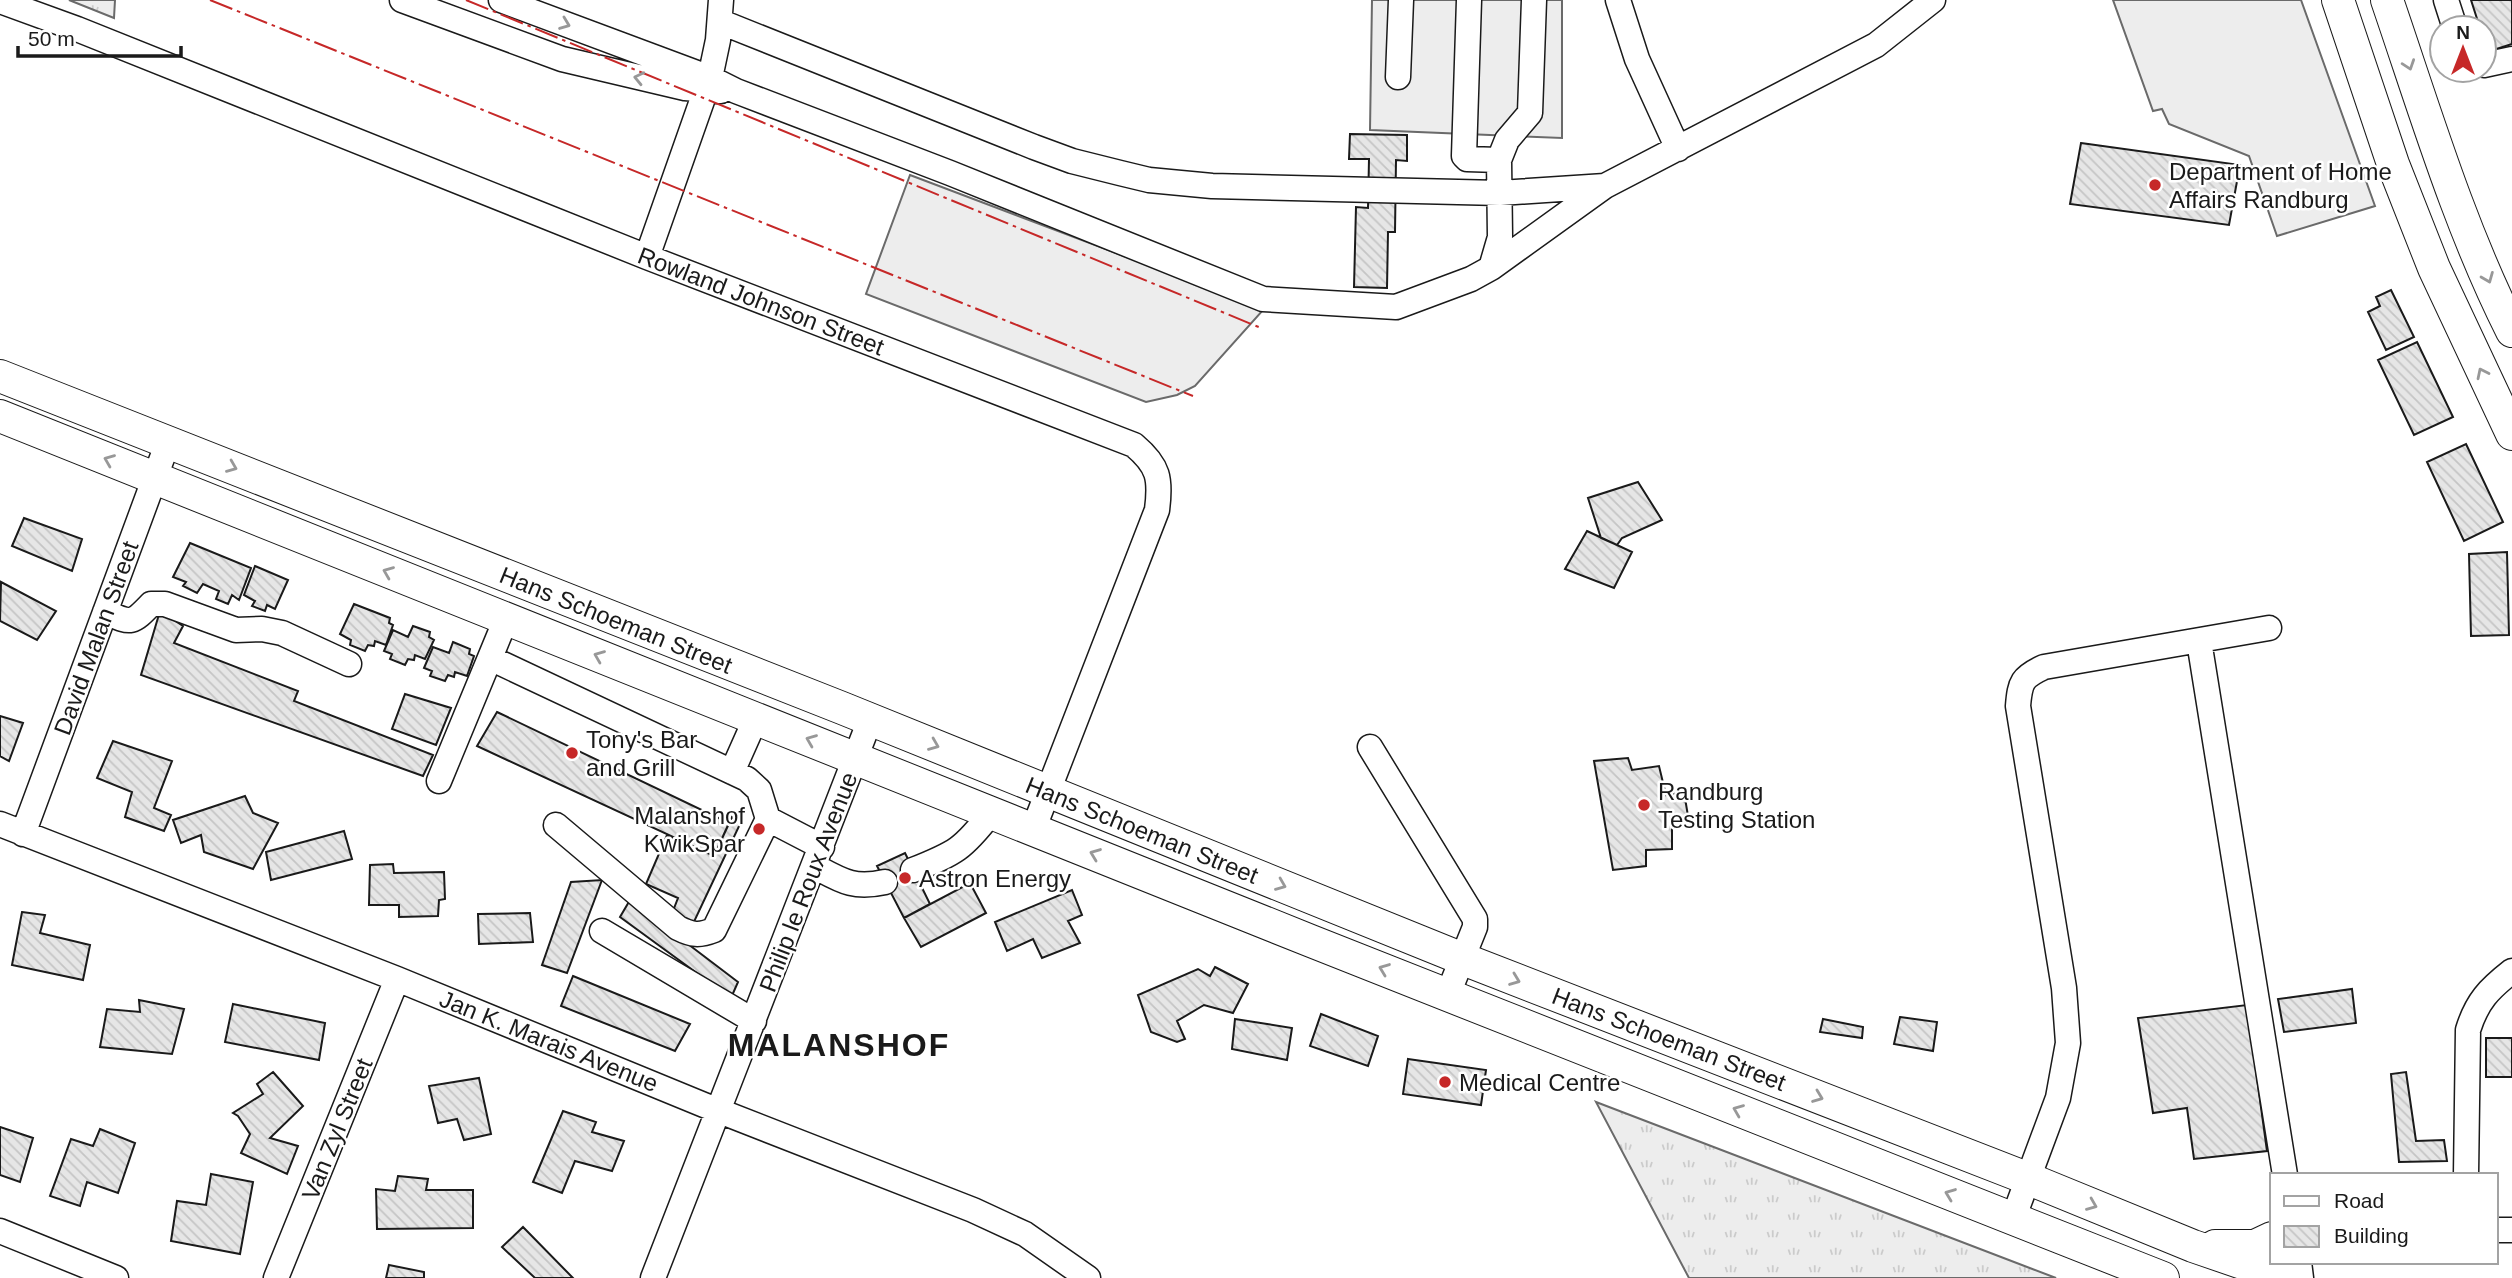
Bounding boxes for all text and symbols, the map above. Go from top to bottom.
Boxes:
scale bar [18,14,180,58]
north arrow [2428,14,2498,84]
one-way arrow [559,16,571,30]
text: N [2456,22,2470,43]
text: 50 m [28,27,75,50]
one-way arrow [2401,58,2415,70]
one-way arrow [633,71,645,86]
place label: Department of Home Affairs Randburg [2169,158,2392,213]
marker: Department of Home Affairs Randburg [2147,177,2163,193]
street label: Rowland Johnson Street [634,242,888,361]
one-way arrow [2479,272,2493,284]
one-way arrow [2476,368,2490,380]
one-way arrow [103,455,115,469]
one-way arrow [225,458,237,472]
street label: David Malan Street [48,537,144,739]
street label: Hans Schoeman Street [496,561,736,679]
one-way arrow [383,567,395,581]
one-way arrow [594,651,606,665]
place label: Tony's Bar and Grill [586,726,697,781]
one-way arrow [805,735,817,749]
one-way arrow [927,737,939,751]
marker: Tony's Bar and Grill [564,745,580,761]
street label: Philip le Roux Avenue [754,768,862,996]
street label: Hans Schoeman Street [1022,771,1262,889]
place label: Randburg Testing Station [1658,778,1815,833]
marker: Randburg Testing Station [1636,797,1652,813]
place label: Malanshof KwikSpar [634,802,745,857]
marker: Malanshof KwikSpar [751,821,767,837]
one-way arrow [1089,848,1101,862]
place label: Astron Energy [919,865,1071,892]
marker: Astron Energy [897,870,913,886]
one-way arrow [1275,877,1287,891]
one-way arrow [1379,964,1391,978]
one-way arrow [1508,971,1520,985]
street label: Hans Schoeman Street [1548,982,1790,1096]
street label: Jan K. Marais Avenue [436,985,662,1097]
district label: MALANSHOF [728,1027,950,1063]
street label: Van Zyl Street [296,1054,378,1204]
place label: Medical Centre [1459,1069,1620,1096]
marker: Medical Centre [1437,1074,1453,1090]
one-way arrow [1812,1089,1824,1103]
one-way arrow [1733,1104,1745,1118]
legend [2270,1173,2498,1264]
one-way arrow [1944,1189,1956,1203]
text: Road [2334,1189,2384,1212]
one-way arrow [2085,1196,2097,1210]
text: Building [2334,1224,2409,1247]

